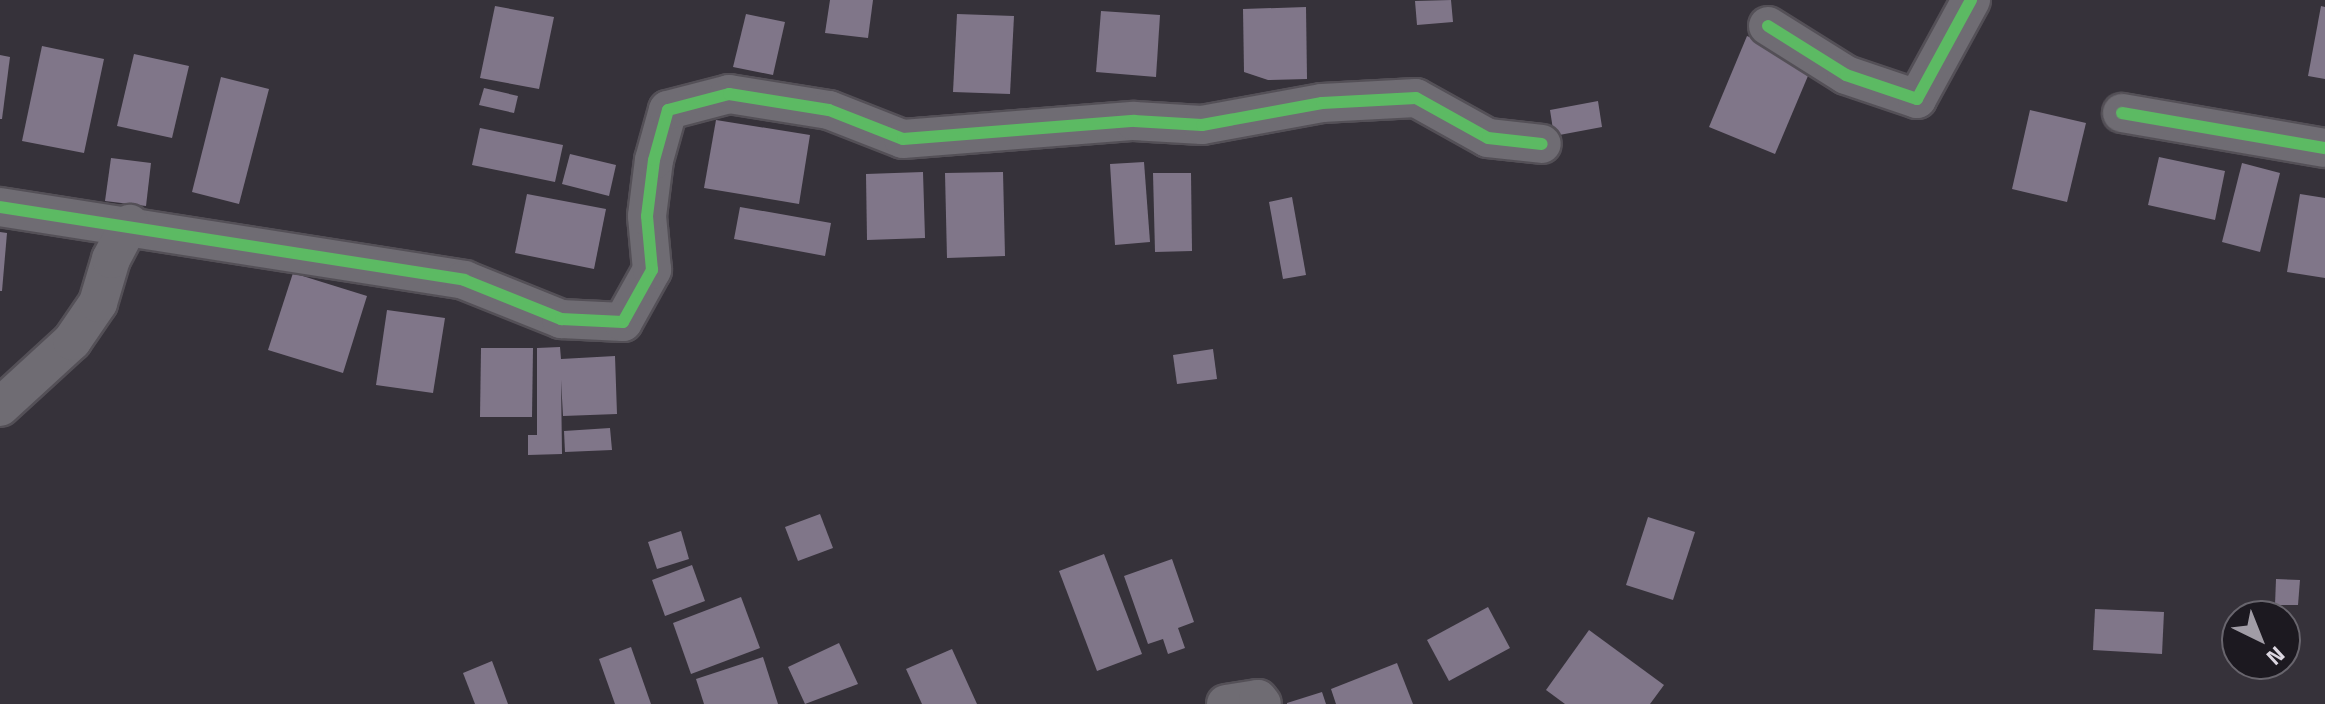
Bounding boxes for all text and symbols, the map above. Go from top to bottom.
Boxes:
north arrow [2221,600,2301,680]
text: N [2259,638,2293,674]

